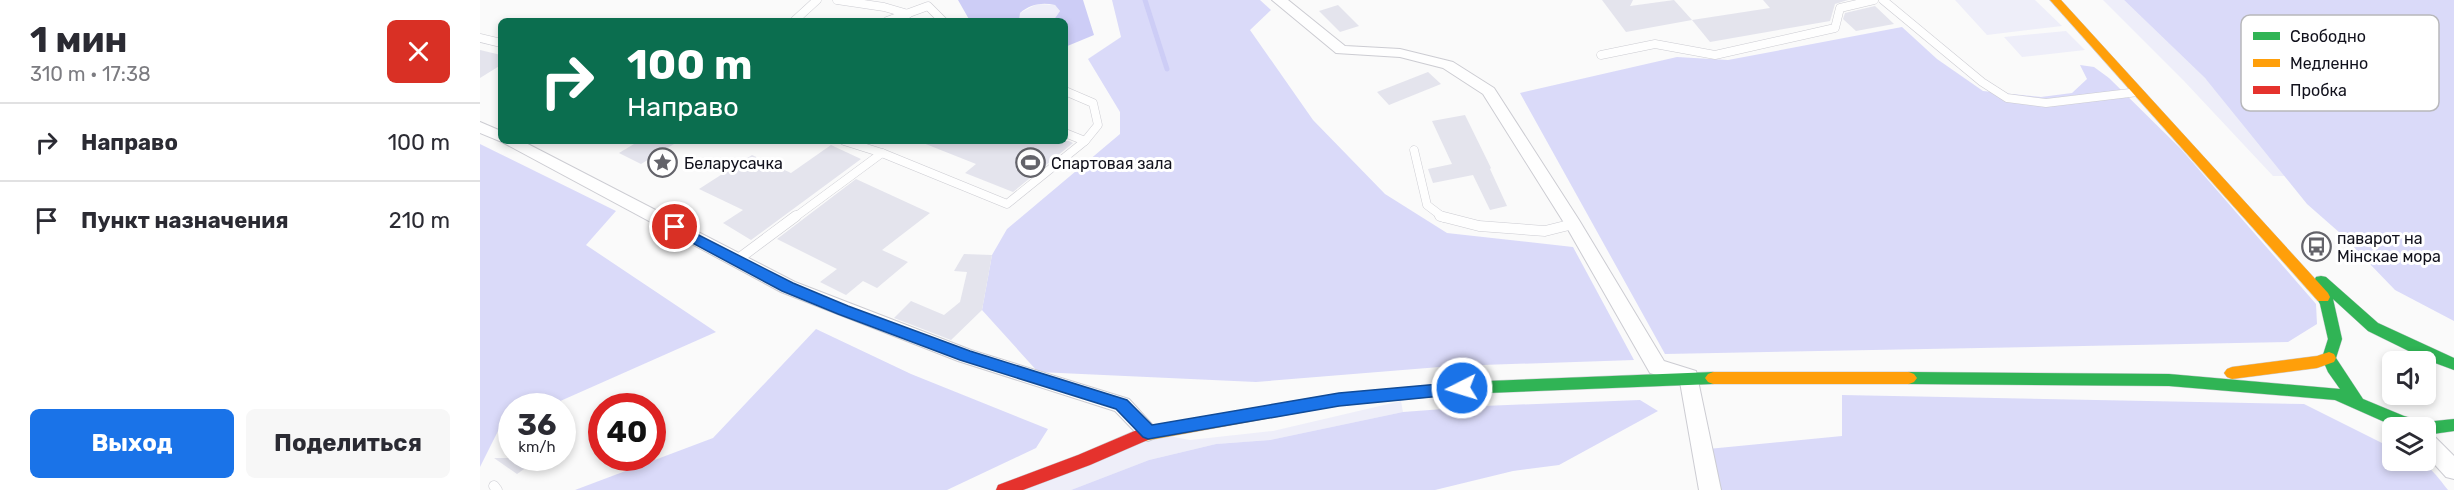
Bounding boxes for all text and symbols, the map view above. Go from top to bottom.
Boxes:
legend [2241,15,2439,111]
text: 1 мин [30,18,128,61]
button: close [387,20,450,83]
text: Свободно [2290,27,2366,46]
text: 100 m [627,40,752,90]
icon: right [528,42,606,120]
text: Медленно [2290,54,2368,73]
text: 310 m · 17:38 [30,62,151,86]
text: Пробка [2290,81,2347,100]
text: Направо [627,91,739,123]
icon: right [30,126,63,159]
text: Направо [81,129,178,156]
text: 100 m [388,129,450,156]
place icon: Беларусачка [647,147,679,179]
sports icon: Спартовая зала [1014,147,1046,179]
place label: Беларусачка [684,154,783,173]
place label: Спартовая зала [1051,154,1172,173]
pin [649,201,700,252]
icon: arrive [30,204,63,237]
text: Пункт назначения [81,207,289,234]
text: 210 m [389,207,450,234]
icon: arrive [658,210,691,243]
place label: паварот на Мінскае мора [2337,229,2441,266]
bus stop icon: паварот на Мінскае мора [2300,231,2332,263]
map controls [2382,351,2436,471]
button: sound [2382,351,2436,405]
position arrow [1430,356,1494,420]
speed limit sign: 40 [588,393,666,471]
text: 36 [517,407,557,443]
button: Выход [30,409,234,478]
button: Поделиться [246,409,450,478]
button: layers [2382,417,2436,471]
text: km/h [518,438,556,456]

